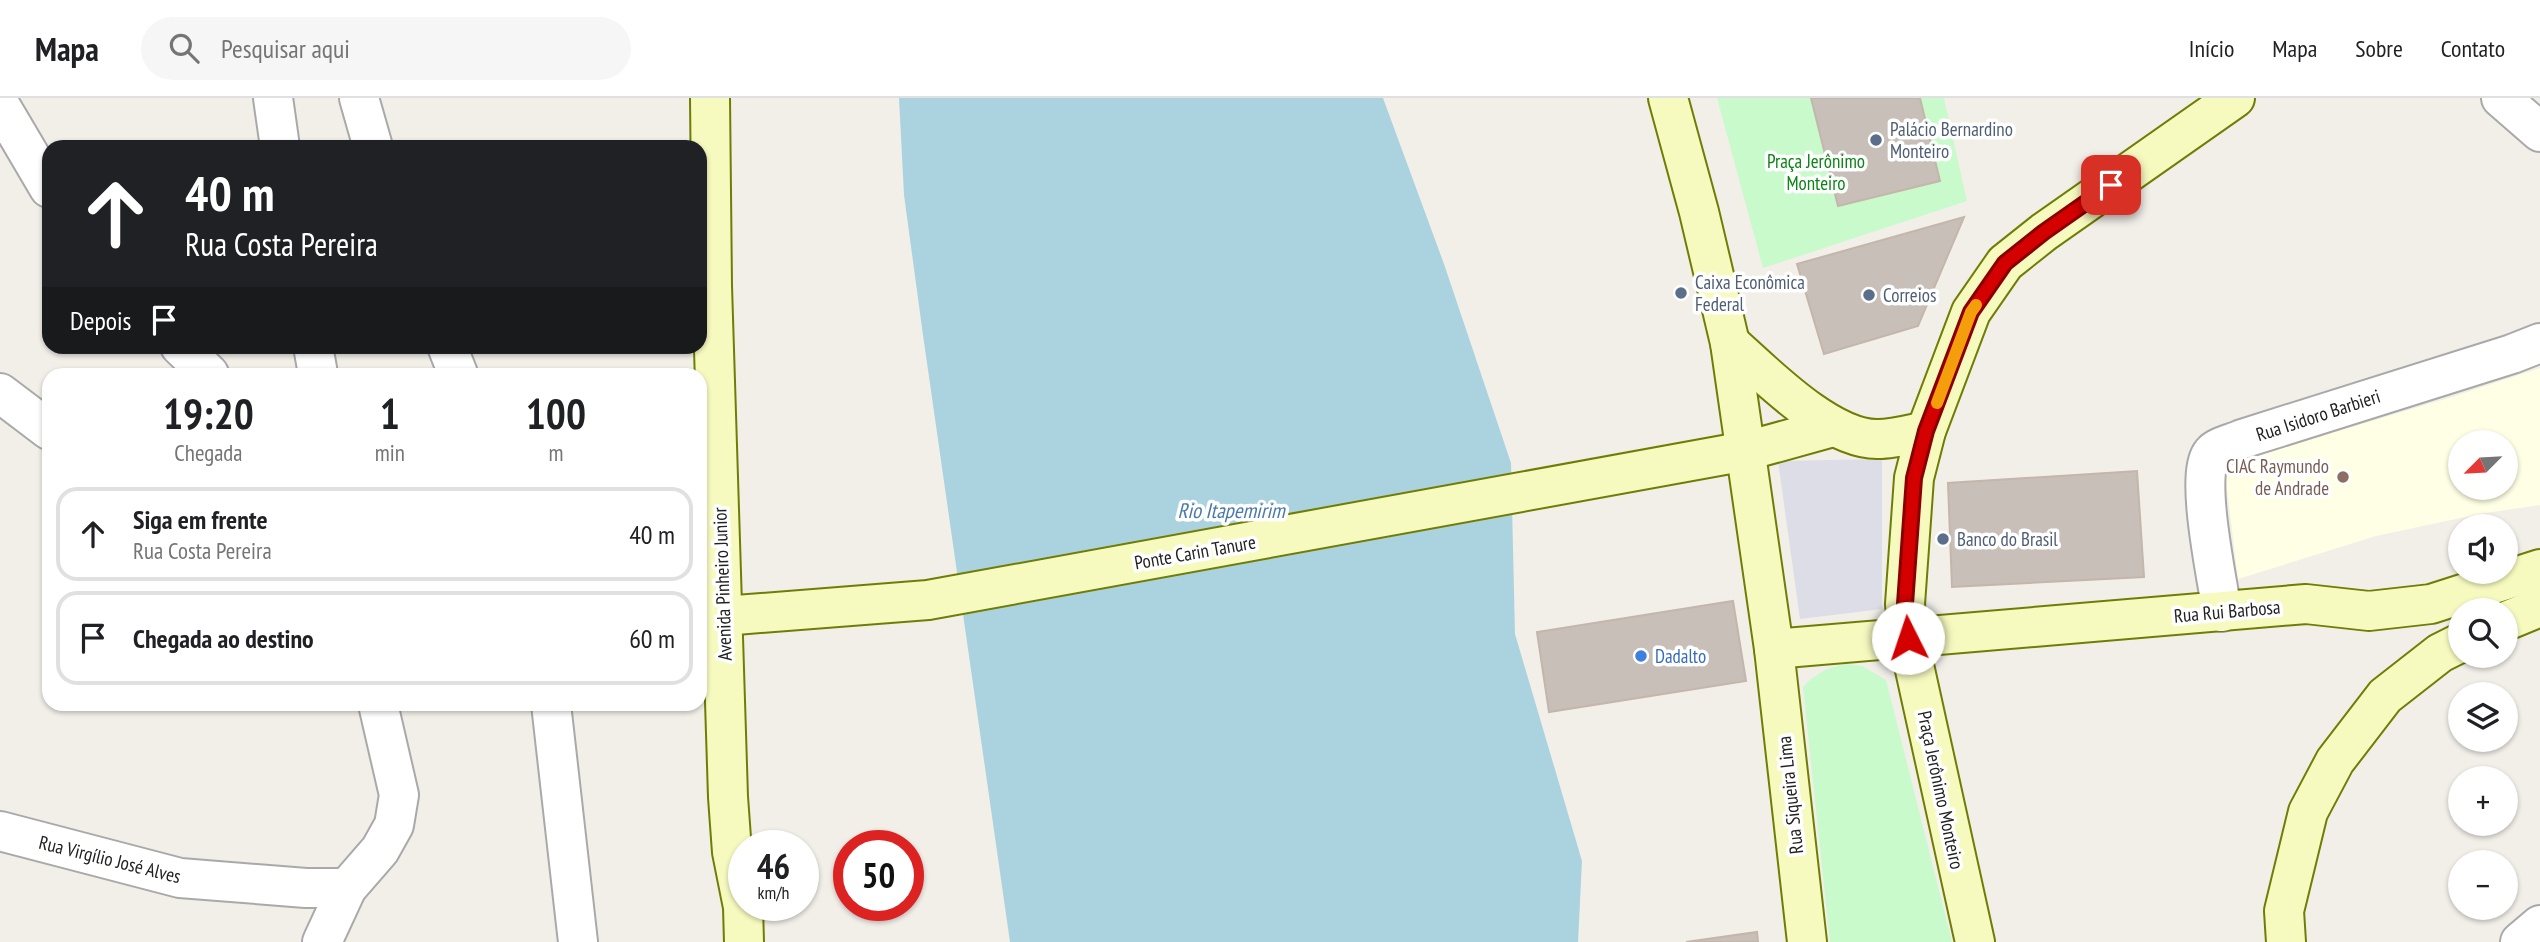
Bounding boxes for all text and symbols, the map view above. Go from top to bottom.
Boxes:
search box [141,17,631,80]
text: Mapa [35,27,99,70]
icon: search [165,29,203,67]
text: Pesquisar aqui [221,32,350,65]
text: Início [2189,33,2234,64]
text: Mapa [2272,33,2317,64]
text: Sobre [2355,33,2403,64]
text: Contato [2441,33,2505,64]
place label: Palácio Bernardino Monteiro [1890,117,2013,163]
marker: Palácio Bernardino Monteiro [1868,132,1884,148]
park label: Praça Jerônimo Monteiro [1767,149,1865,195]
pin [2081,155,2141,215]
text: 40 m [185,161,274,225]
icon: arrive [2092,166,2130,204]
icon: ahead [70,168,161,259]
text: Rua Costa Pereira [185,223,378,265]
place label: Caixa Econômica Federal [1695,270,1805,316]
place label: Correios [1883,283,1936,307]
marker: Caixa Econômica Federal [1673,285,1689,301]
marker: Correios [1861,287,1877,303]
icon: arrive [145,301,183,339]
text: Depois [70,304,131,337]
street label: Rua Isidoro Barbieri [2253,384,2383,446]
text: 19:20 [163,386,254,441]
text: 1 [380,386,400,441]
text: 100 [526,386,586,441]
north arrow [2448,430,2518,500]
map controls [2448,430,2518,920]
text: Chegada [174,438,243,467]
text: min [375,438,405,467]
text: m [548,438,563,467]
place label: CIAC Raymundo de Andrade [2226,454,2329,500]
marker: CIAC Raymundo de Andrade [2335,469,2351,485]
water label: Rio Itapemirim [1177,497,1286,524]
text: Siga em frente [133,503,268,536]
street label: Avenida Pinheiro Junior [707,506,737,661]
button: sound [2448,514,2518,584]
icon: ahead [74,515,112,553]
text: 40 m [629,518,675,551]
place label: Banco do Brasil [1957,527,2058,551]
street label: Ponte Carin Tanure [1132,529,1258,574]
marker: Banco do Brasil [1935,531,1951,547]
text: Rua Costa Pereira [133,536,272,565]
street label: Rua Rui Barbosa [2173,594,2281,628]
button: search [2448,598,2518,668]
position arrow [1871,601,1945,675]
icon: arrive [74,619,112,657]
text: Chegada ao destino [133,622,314,655]
text: 60 m [629,622,675,655]
place label: Dadalto [1655,644,1706,668]
marker: Dadalto [1633,648,1649,664]
button: layers [2448,682,2518,752]
street label: Praça Jerônimo Monteiro [1912,709,1970,871]
street label: Rua Siqueira Lima [1772,735,1808,855]
button: + [2448,766,2518,836]
street label: Rua Virgílio José Alves [37,830,183,888]
speed limit sign: 50 [833,830,924,921]
text: 46 [757,843,790,889]
button: − [2448,850,2518,920]
text: km/h [758,881,789,904]

